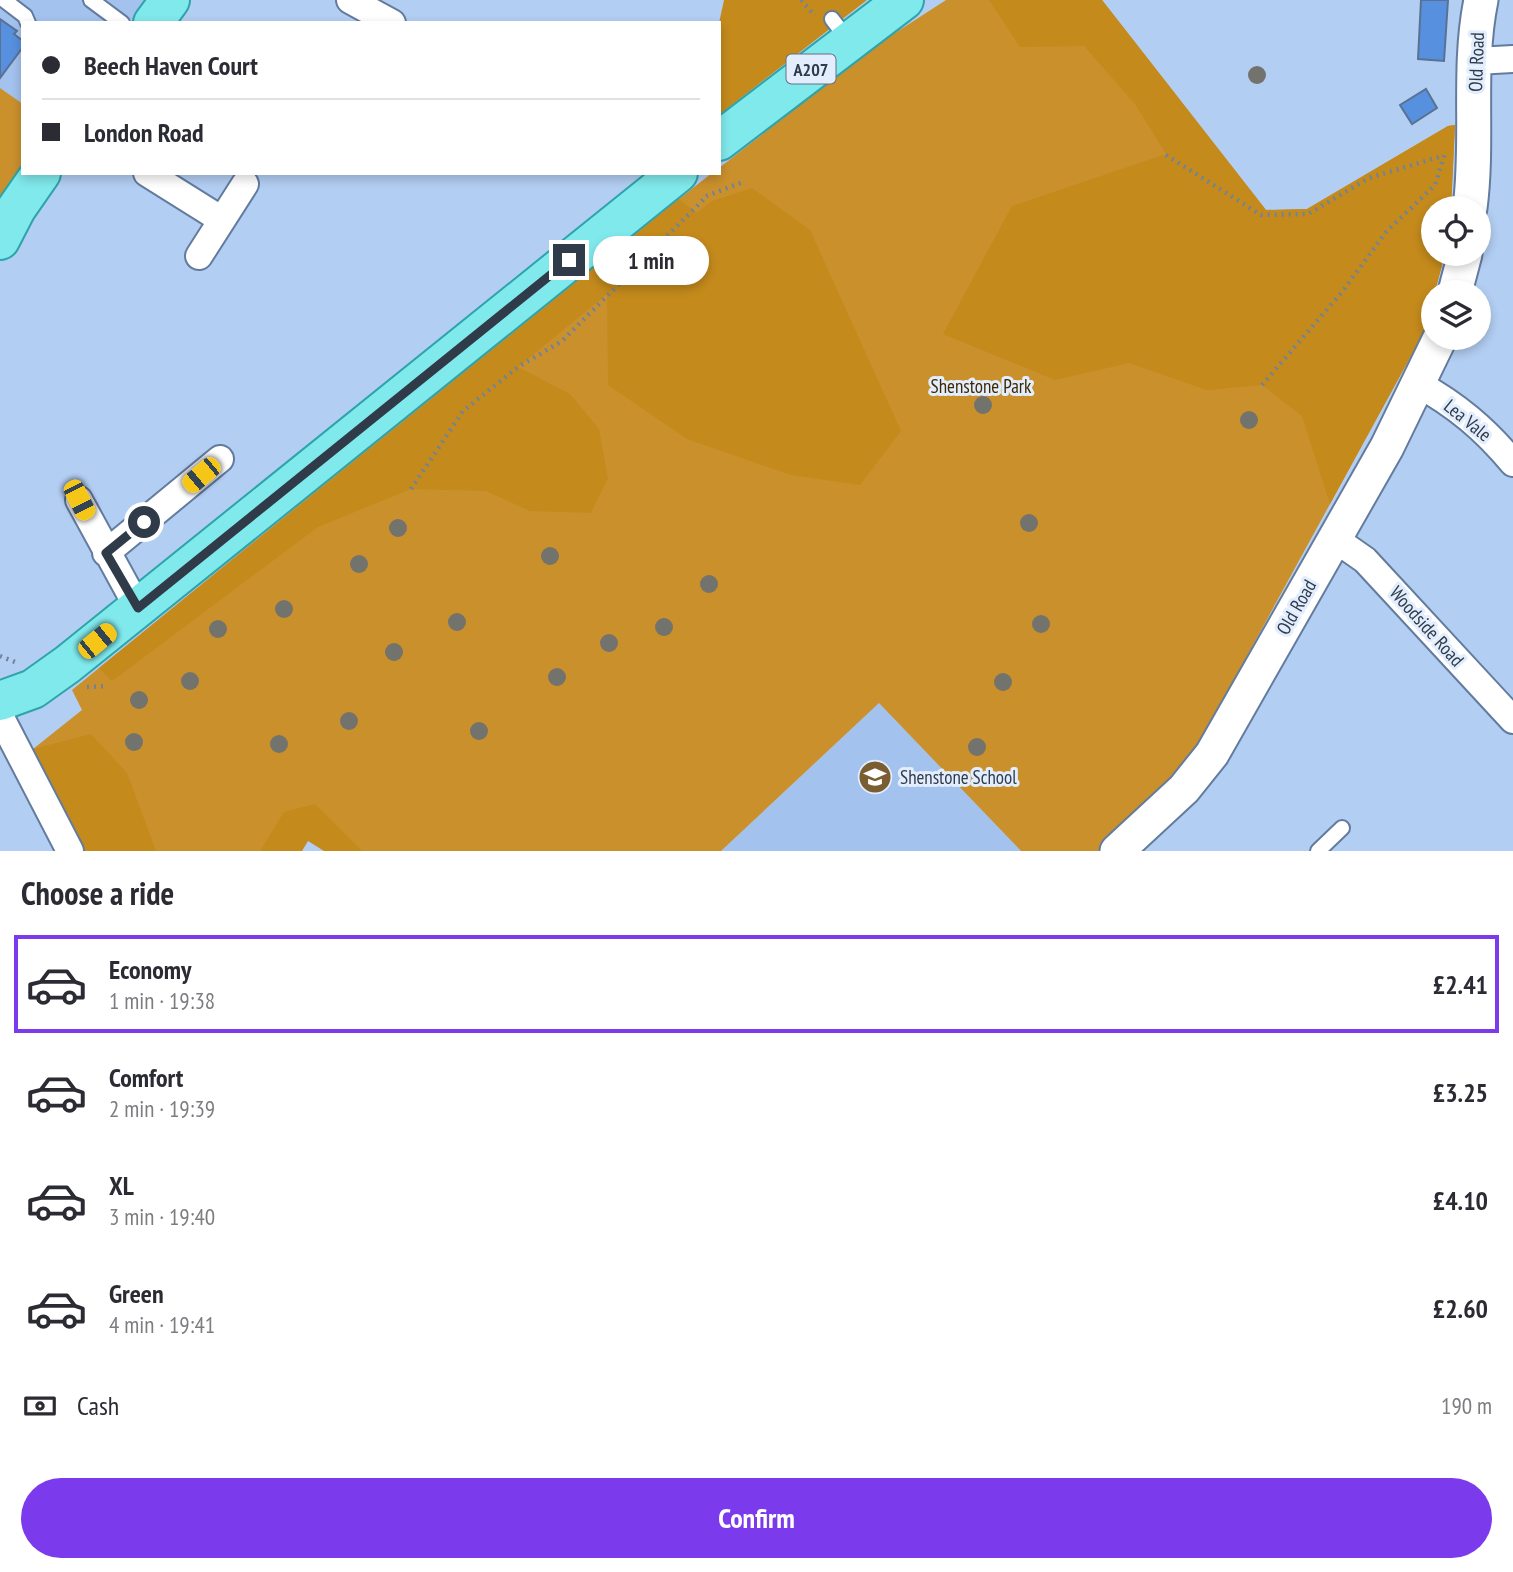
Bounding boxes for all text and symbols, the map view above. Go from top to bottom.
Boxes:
street label: Old Road [1463,32,1489,92]
text: Beech Haven Court [84,49,258,82]
road number: A207 [786,55,836,84]
text: London Road [84,116,204,149]
map controls [1421,196,1491,350]
button: locate [1421,196,1491,266]
callout: 1 min [594,236,709,284]
route end [553,244,585,276]
text: 1 min [628,246,674,275]
button: layers [1421,280,1491,350]
park label: Shenstone Park [931,374,1032,398]
street label: Lea Vale [1439,394,1497,446]
car [179,453,224,497]
car [61,477,98,523]
route start [128,506,160,538]
street label: Old Road [1271,575,1321,639]
street label: Woodside Road [1385,581,1469,671]
car [75,620,120,662]
school or university icon: Shenstone School [856,758,894,796]
place label: Shenstone School [900,765,1017,789]
text: Choose a ride [21,872,174,914]
icon: car [25,953,88,1016]
text: Economy [109,953,191,986]
text: £2.41 [1433,968,1488,1001]
text: 1 min · 19:38 [109,986,215,1015]
icon: car [25,1061,88,1124]
text: Comfort [109,1061,183,1094]
text: £3.25 [1433,1076,1488,1109]
text: 2 min · 19:39 [109,1094,215,1123]
icon: car [25,1169,88,1232]
text: XL [109,1169,134,1202]
text: £4.10 [1433,1184,1488,1217]
text: 3 min · 19:40 [109,1202,215,1231]
icon: car [25,1277,88,1340]
text: Green [109,1277,164,1310]
text: £2.60 [1433,1292,1488,1325]
text: 4 min · 19:41 [109,1310,215,1339]
icon: cash [21,1387,59,1425]
text: Cash [77,1389,119,1422]
text: 190 m [1441,1391,1492,1420]
button: Confirm [21,1478,1492,1558]

